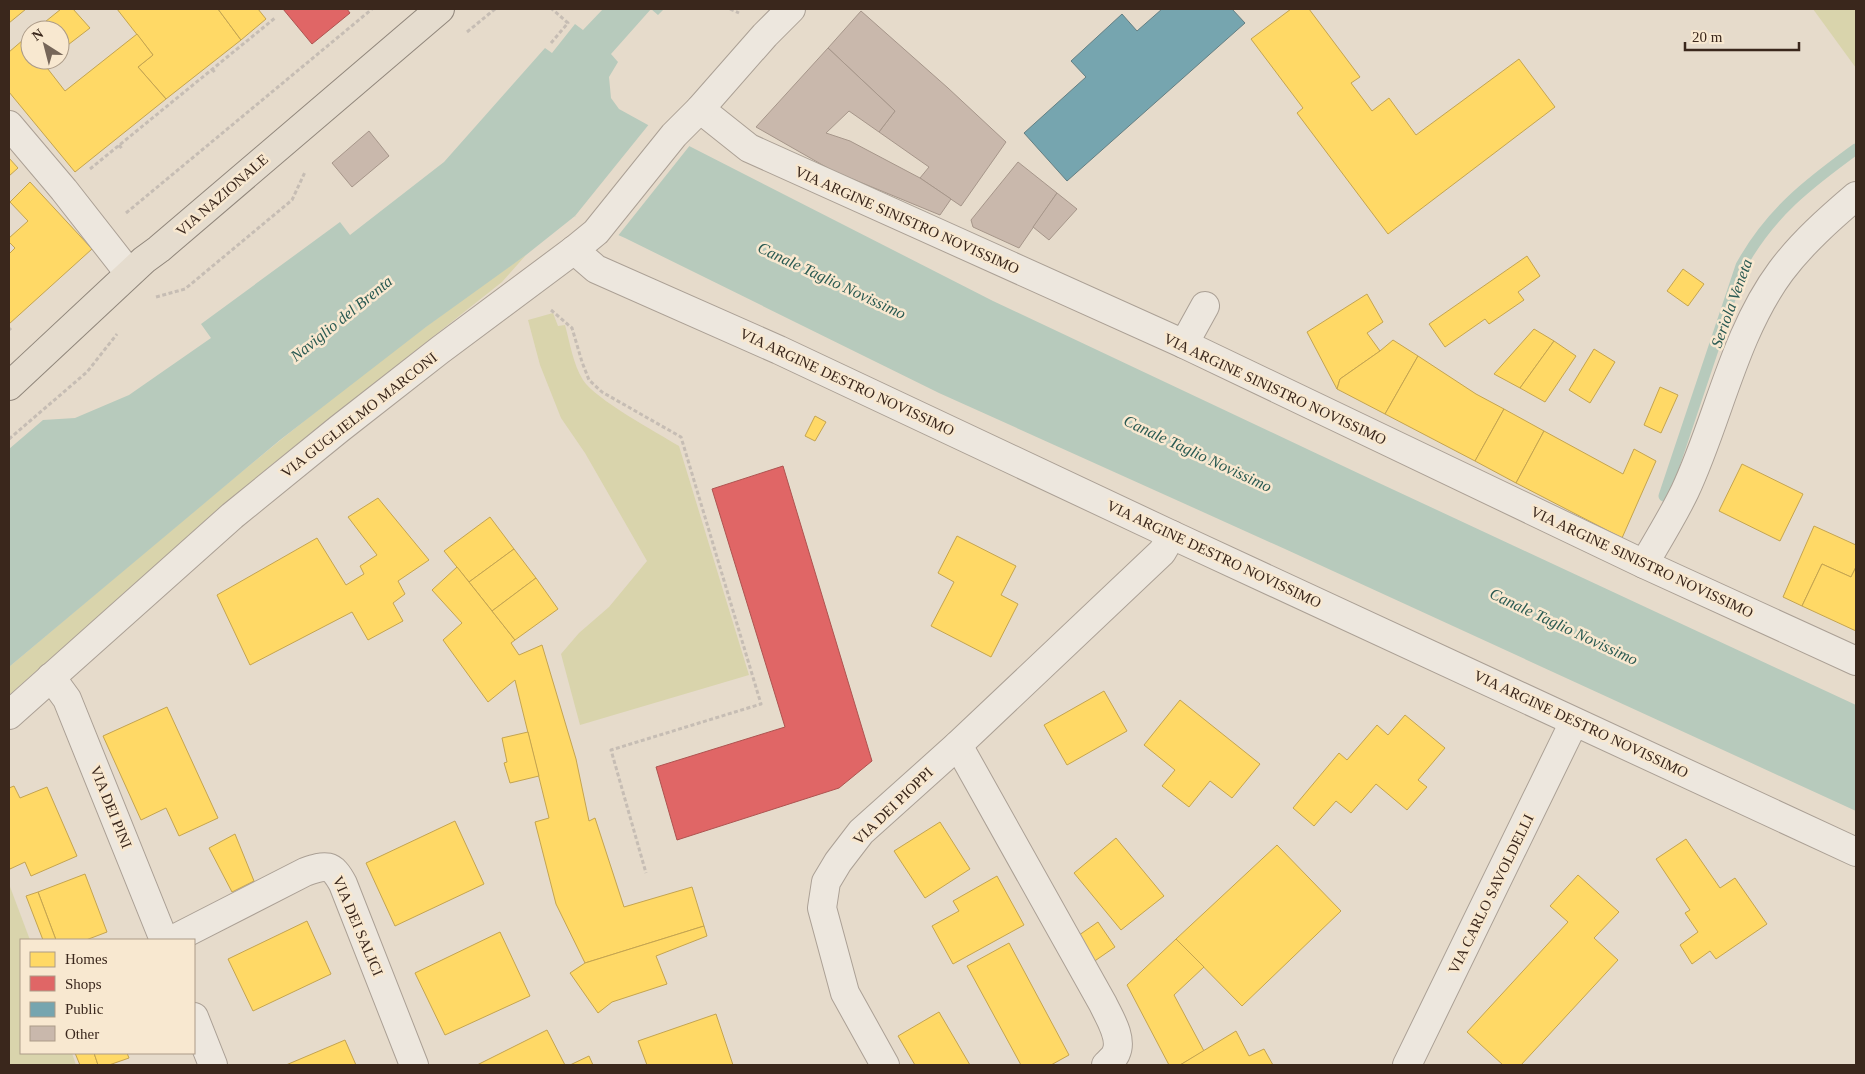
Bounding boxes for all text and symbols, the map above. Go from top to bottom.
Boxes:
north arrow [20,20,70,70]
scale bar [1685,20,1799,52]
text: N [29,26,46,44]
text: 20 m [1692,29,1723,45]
street label: VIA NAZIONALE [173,151,271,239]
street label: VIA ARGINE SINISTRO NOVISSIMO [792,163,1022,277]
water label: Canale Taglio Novissimo [755,239,908,323]
water label: Seriola Veneta [1708,257,1755,350]
water label: Naviglio del Brenta [286,272,396,366]
street label: VIA ARGINE DESTRO NOVISSIMO [737,325,957,439]
street label: VIA ARGINE SINISTRO NOVISSIMO [1161,330,1389,448]
street label: VIA GUGLIELMO MARCONI [278,349,440,481]
water label: Canale Taglio Novissimo [1121,412,1274,496]
street label: VIA ARGINE DESTRO NOVISSIMO [1104,497,1324,611]
street label: VIA ARGINE SINISTRO NOVISSIMO [1528,503,1756,621]
water label: Canale Taglio Novissimo [1487,585,1640,669]
street label: VIA ARGINE DESTRO NOVISSIMO [1471,667,1691,781]
street label: VIA DEI PINI [87,763,135,851]
street label: VIA DEI PIOPPI [850,764,936,848]
street label: VIA CARLO SAVOLDELLI [1445,812,1537,976]
street label: VIA DEI SALICI [330,874,386,978]
legend [20,939,195,1054]
text: Homes [65,951,108,967]
text: Shops [65,976,102,992]
text: Public [65,1001,104,1017]
text: Other [65,1026,99,1042]

